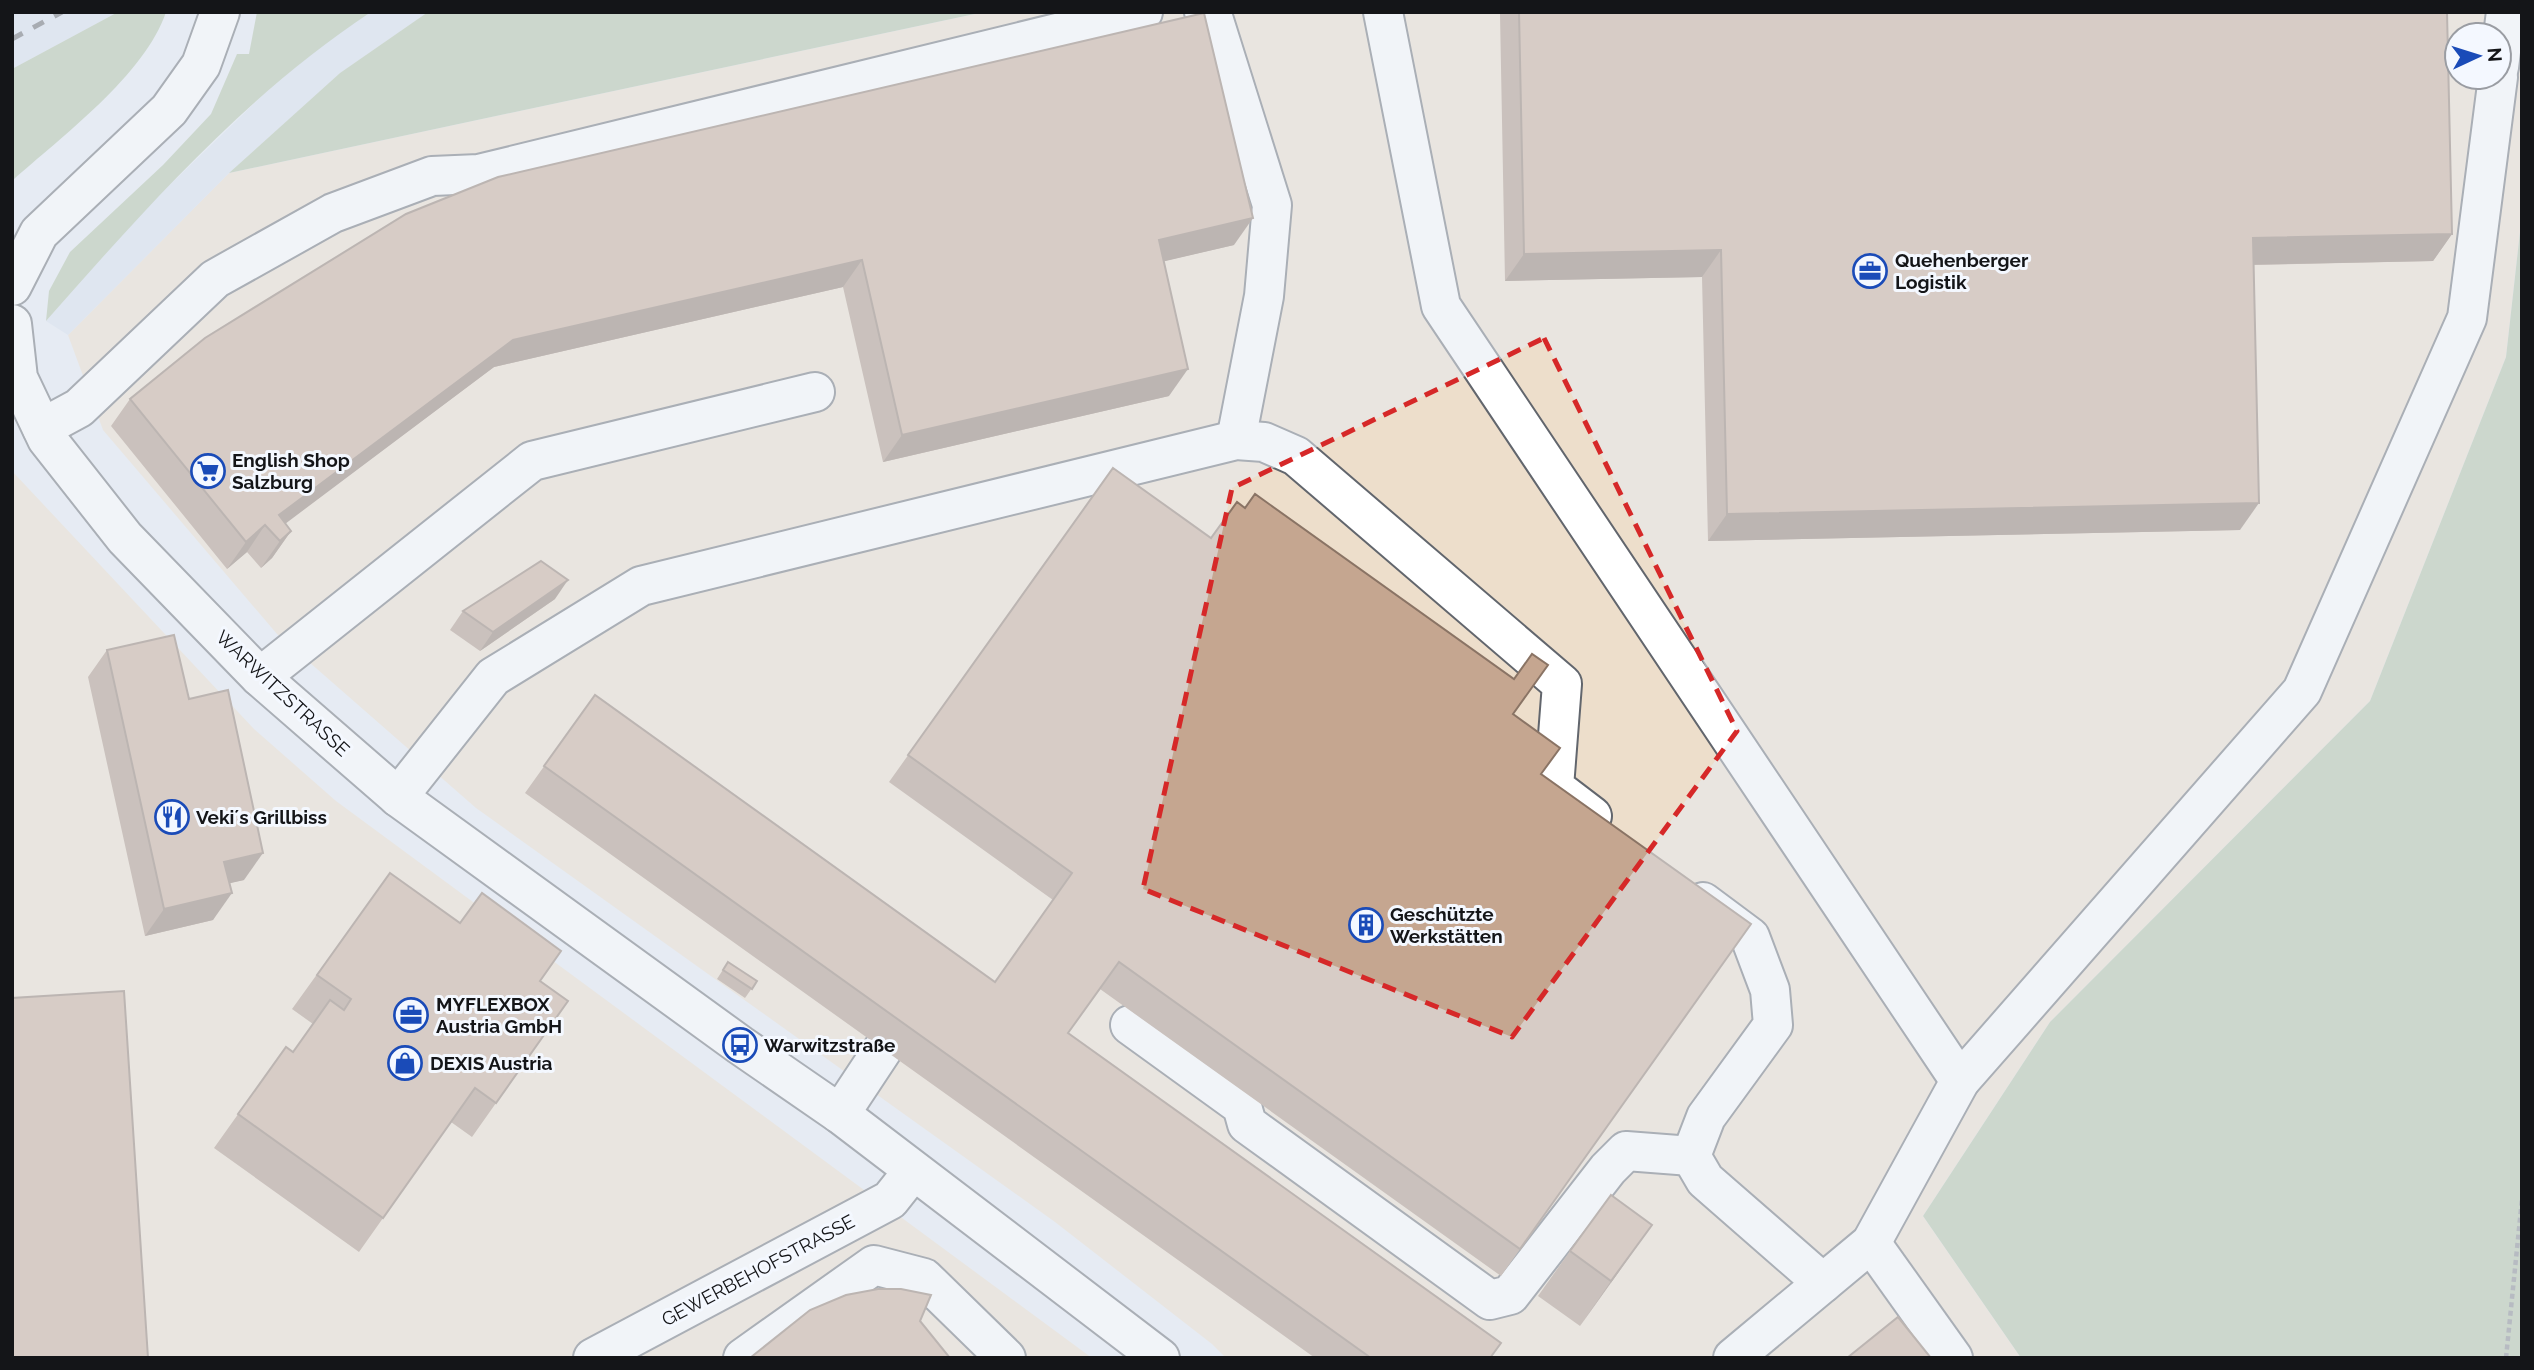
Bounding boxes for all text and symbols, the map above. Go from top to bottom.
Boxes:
north arrow [2443,21,2513,91]
text: N [2483,47,2506,63]
place label: Quehenberger Logistik [1895,249,2029,293]
office icon: Quehenberger Logistik [1851,252,1889,290]
place label: English Shop Salzburg [232,449,350,493]
supermarket icon: English Shop Salzburg [189,452,227,490]
street label: WARWITZSTRASSE [212,625,354,761]
restaurant icon: Veki´s Grillbiss [153,798,191,836]
place label: Veki´s Grillbiss [196,806,327,828]
place label: Geschützte Werkstätten [1390,903,1503,947]
building icon: Geschützte Werkstätten [1347,906,1385,944]
place label: MYFLEXBOX Austria GmbH [436,993,562,1037]
office icon: MYFLEXBOX Austria GmbH [392,996,430,1034]
bus stop icon: Warwitzstraße [721,1026,759,1064]
place label: Warwitzstraße [764,1034,895,1056]
shop icon: DEXIS Austria [386,1044,424,1082]
place label: DEXIS Austria [430,1052,553,1074]
street label: GEWERBEHOFSTRASSE [658,1210,858,1330]

